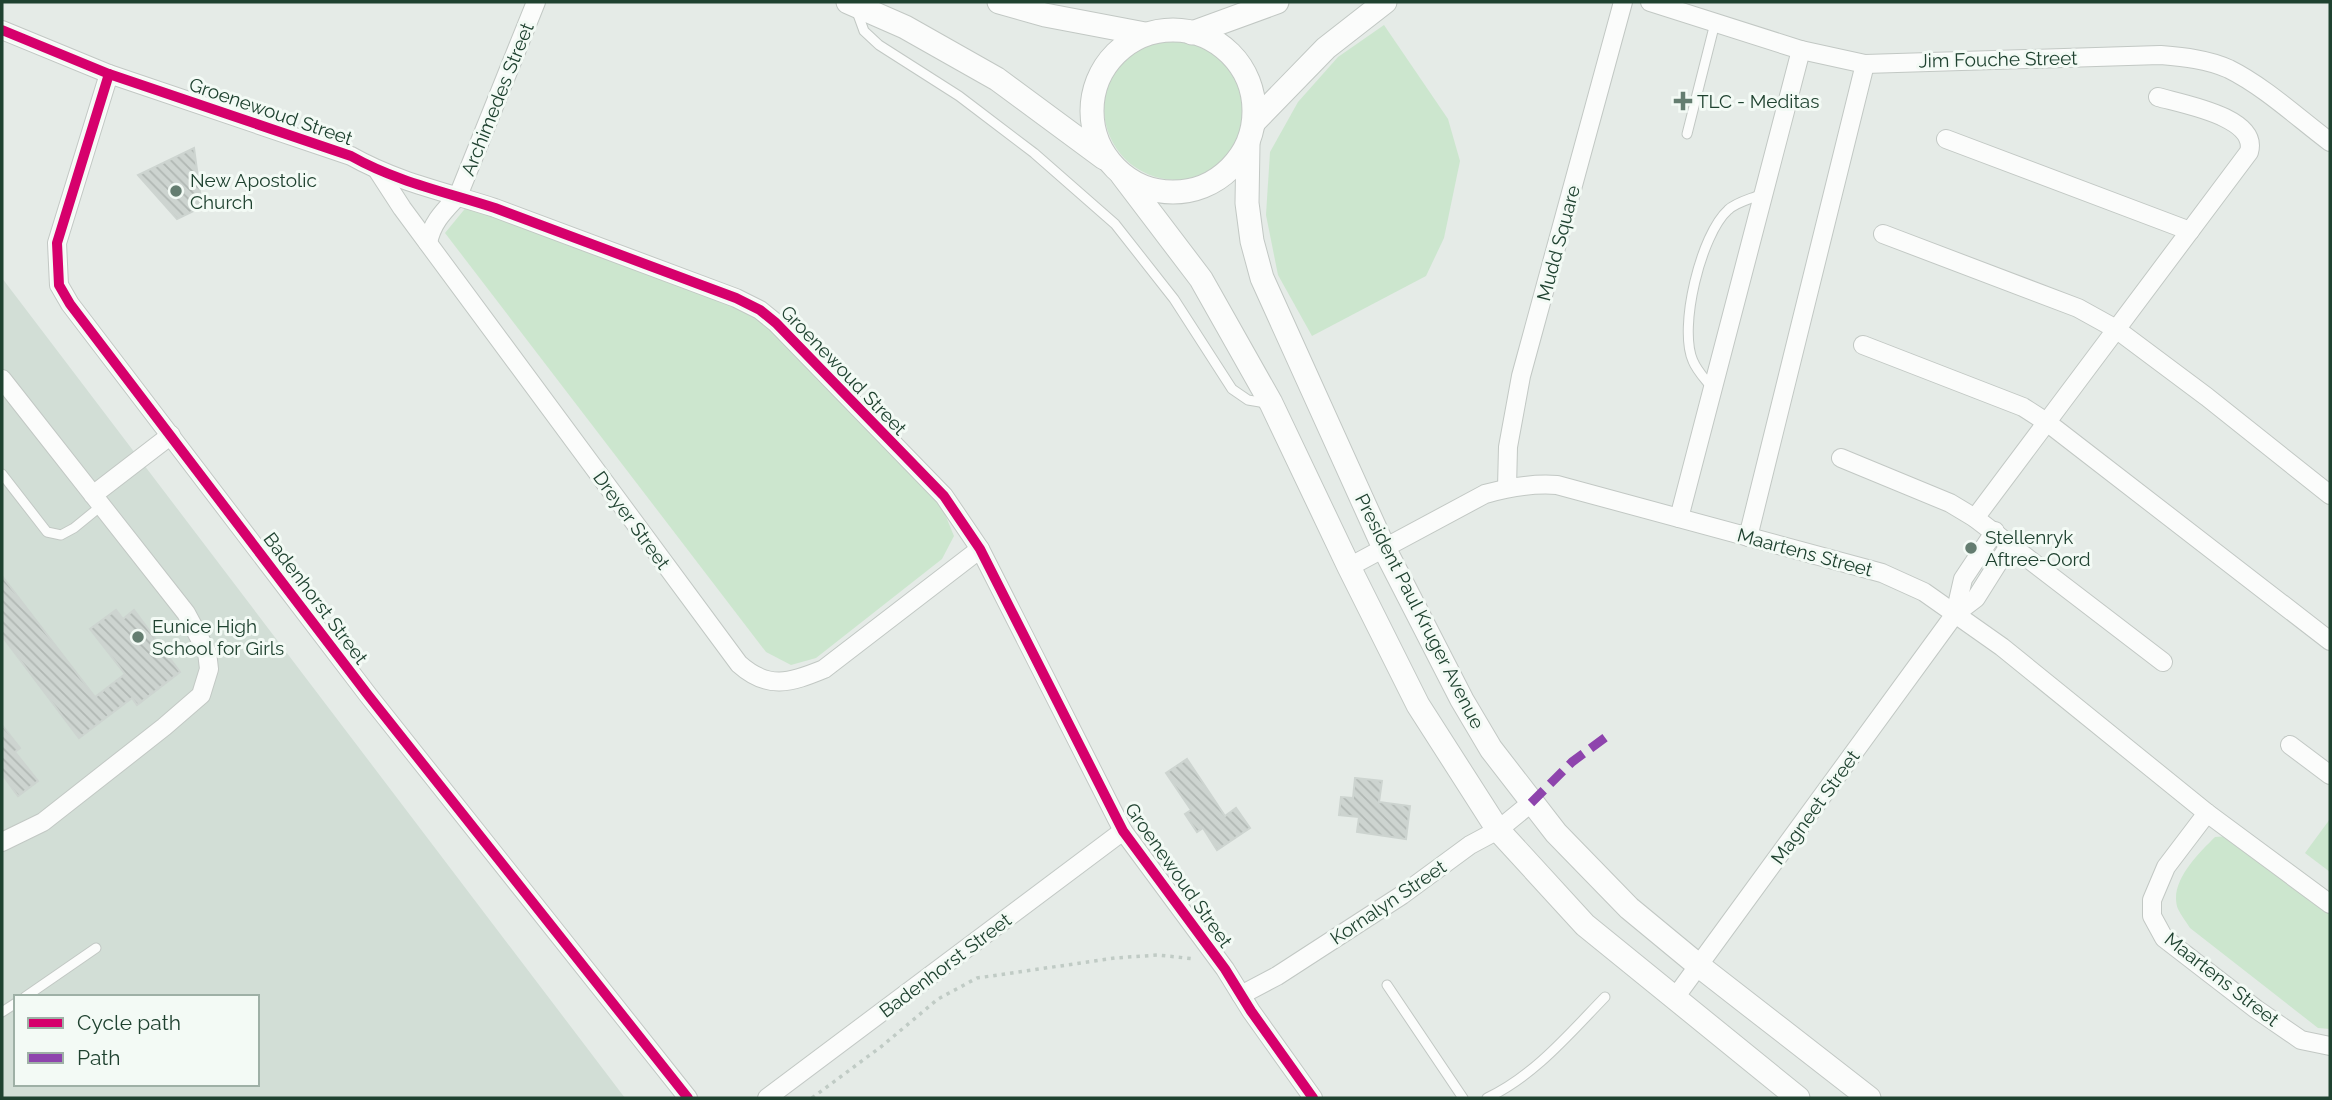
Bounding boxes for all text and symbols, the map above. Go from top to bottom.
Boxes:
street label: Archimedes Street [456,19,538,179]
street label: Jim Fouche Street [1918,47,2078,71]
street label: Groenewoud Street [186,73,356,150]
place label: TLC - Meditas [1697,90,1819,112]
marker: TLC - Meditas [1675,93,1691,109]
place label: New Apostolic Church [190,169,317,213]
marker: New Apostolic Church [168,183,184,199]
street label: Mudd Square [1532,183,1584,303]
street label: Groenewoud Street [777,301,912,440]
street label: Dreyer Street [589,467,675,574]
street label: President Paul Kruger Avenue [1351,490,1489,732]
street label: Maartens Street [1735,523,1876,581]
place label: Stellenryk Aftree-Oord [1985,526,2091,570]
street label: Badenhorst Street [259,528,373,669]
marker: Stellenryk Aftree-Oord [1963,540,1979,556]
place label: Eunice High School for Girls [152,615,284,659]
marker: Eunice High School for Girls [130,629,146,645]
street label: Magneet Street [1766,745,1864,868]
street label: Groenewoud Street [1121,798,1238,952]
street label: Kornalyn Street [1326,855,1451,949]
street label: Badenhorst Street [875,908,1016,1022]
street label: Maartens Street [2160,928,2284,1031]
legend [14,995,259,1086]
text: Cycle path [77,1010,181,1035]
text: Path [77,1045,121,1070]

